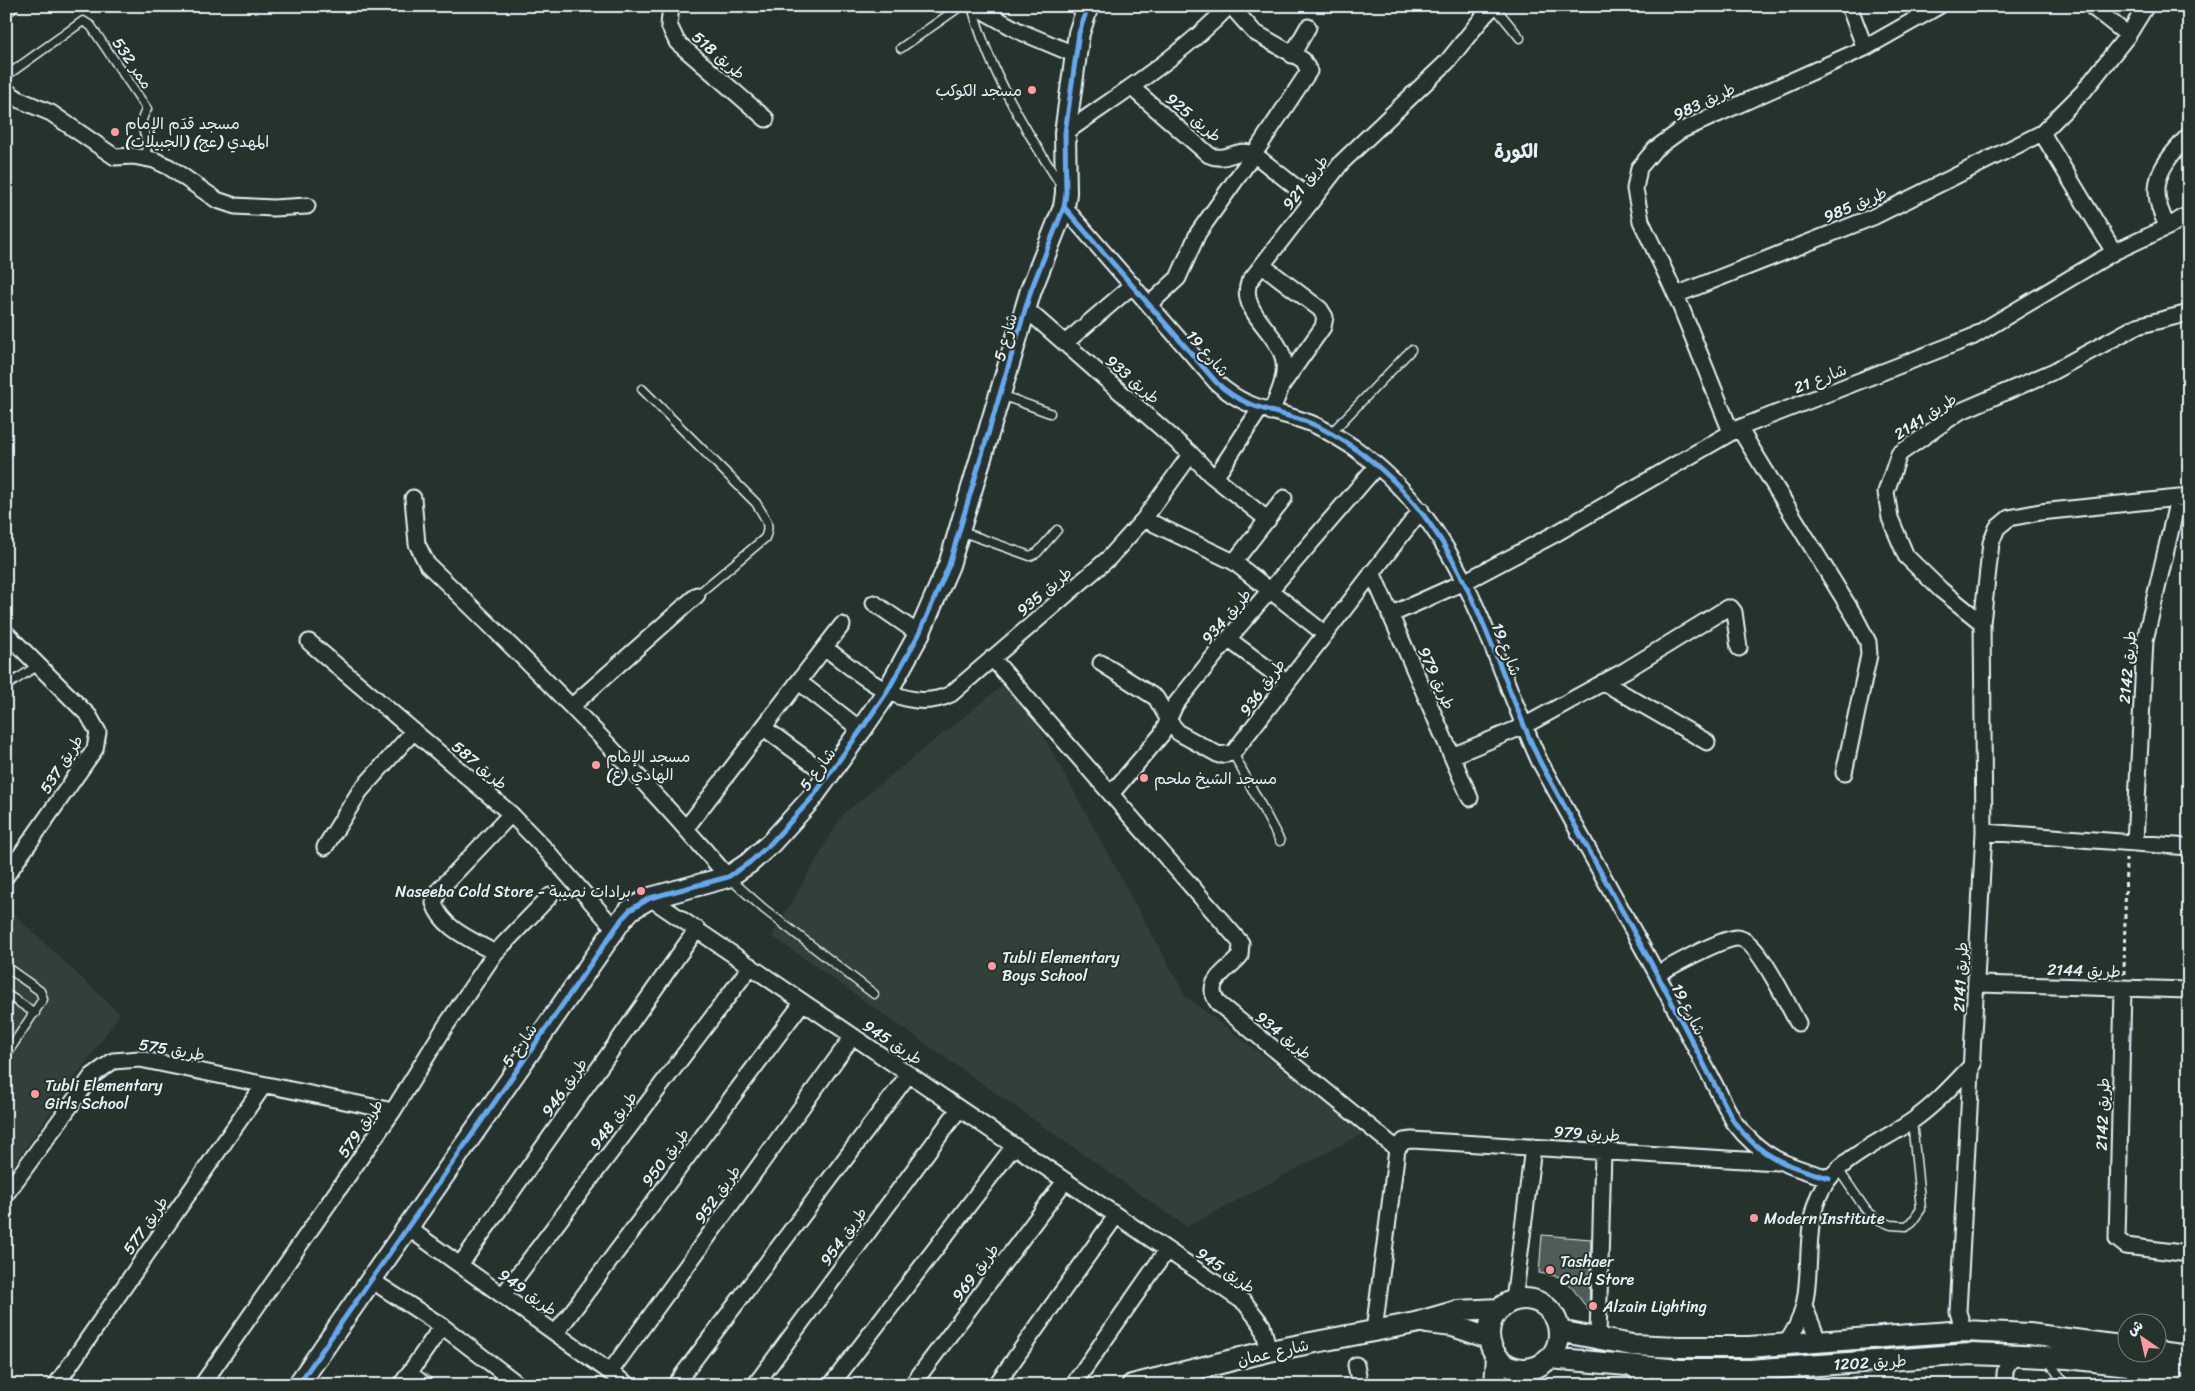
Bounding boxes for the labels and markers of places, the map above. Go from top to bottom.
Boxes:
place label: مسجد الكوكب [936,76,1022,105]
marker: مسجد الكوكب [1026,84,1038,96]
place label: مسجد قدَم الإمام المهدي (عج) (الجبيلات) [125,109,269,156]
marker: مسجد قدَم الإمام المهدي (عج) (الجبيلات) [109,126,121,138]
place label: مسجد الإمام الهادي (ع) [606,742,690,789]
marker: مسجد الإمام الهادي (ع) [590,759,602,771]
place label: مسجد الشيخ ملحم [1154,764,1277,793]
marker: مسجد الشيخ ملحم [1138,772,1150,784]
place label: Naseeba Cold Store - برادات نصيبة [395,877,631,906]
marker: Naseeba Cold Store - برادات نصيبة [635,885,647,897]
place label: Tubli Elementary Boys School [1002,943,1120,990]
marker: Tubli Elementary Boys School [986,960,998,972]
place label: Tubli Elementary Girls School [45,1071,163,1118]
marker: Tubli Elementary Girls School [29,1088,41,1100]
place label: Modern Institute [1764,1204,1885,1233]
marker: Modern Institute [1748,1212,1760,1224]
place label: Tashaer Cold Store [1560,1247,1634,1294]
marker: Tashaer Cold Store [1544,1264,1556,1276]
place label: Alzain Lighting [1602,1292,1707,1321]
marker: Alzain Lighting [1587,1300,1599,1312]

